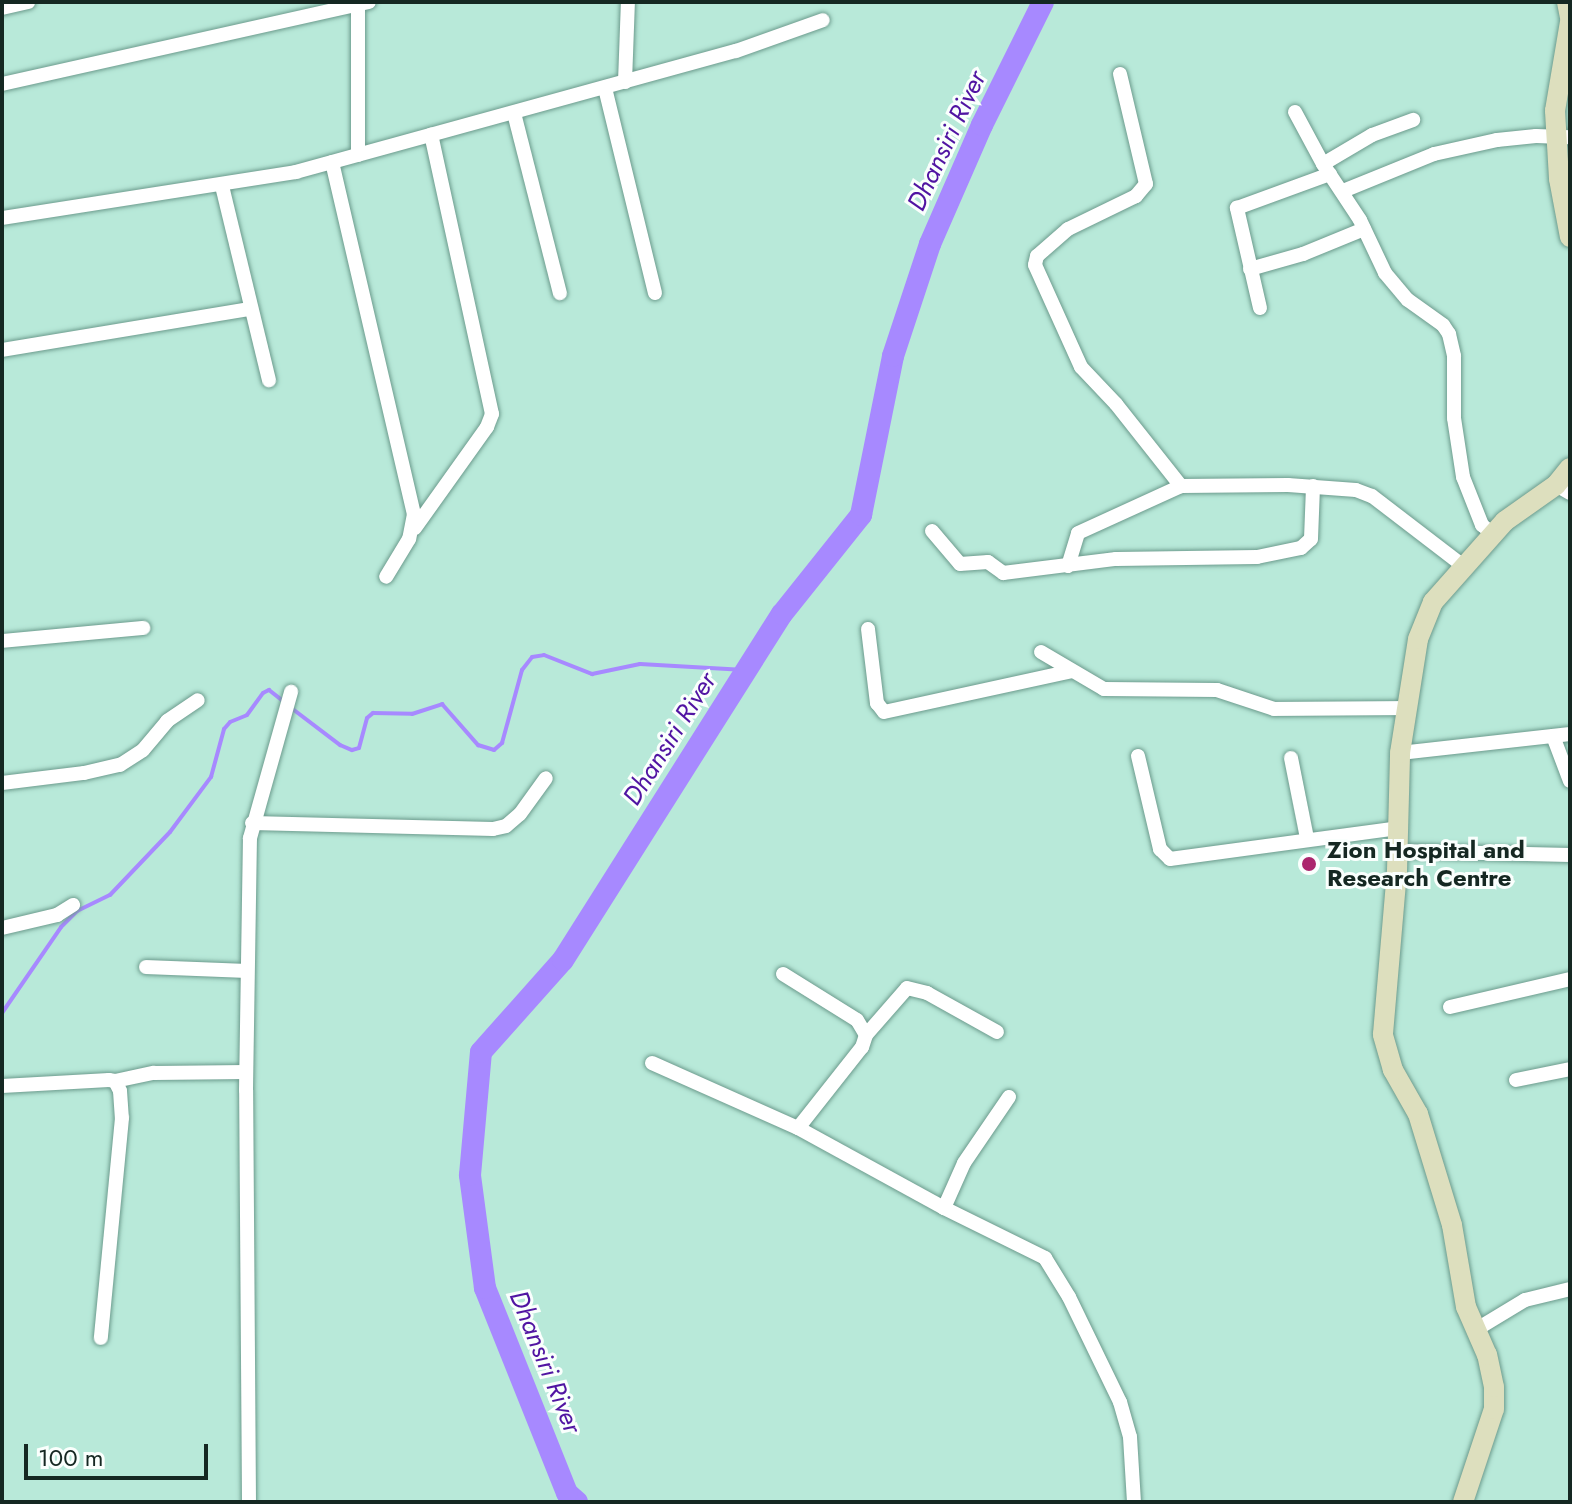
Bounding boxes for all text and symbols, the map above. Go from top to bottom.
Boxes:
water label: Dhansiri River [901,66,993,216]
water label: Dhansiri River [617,667,723,811]
place label: Zion Hospital and Research Centre [1327,836,1525,892]
marker: Zion Hospital and Research Centre [1298,853,1320,875]
water label: Dhansiri River [502,1286,588,1438]
scale bar [28,1428,212,1478]
text: 100 m [38,1440,104,1475]

